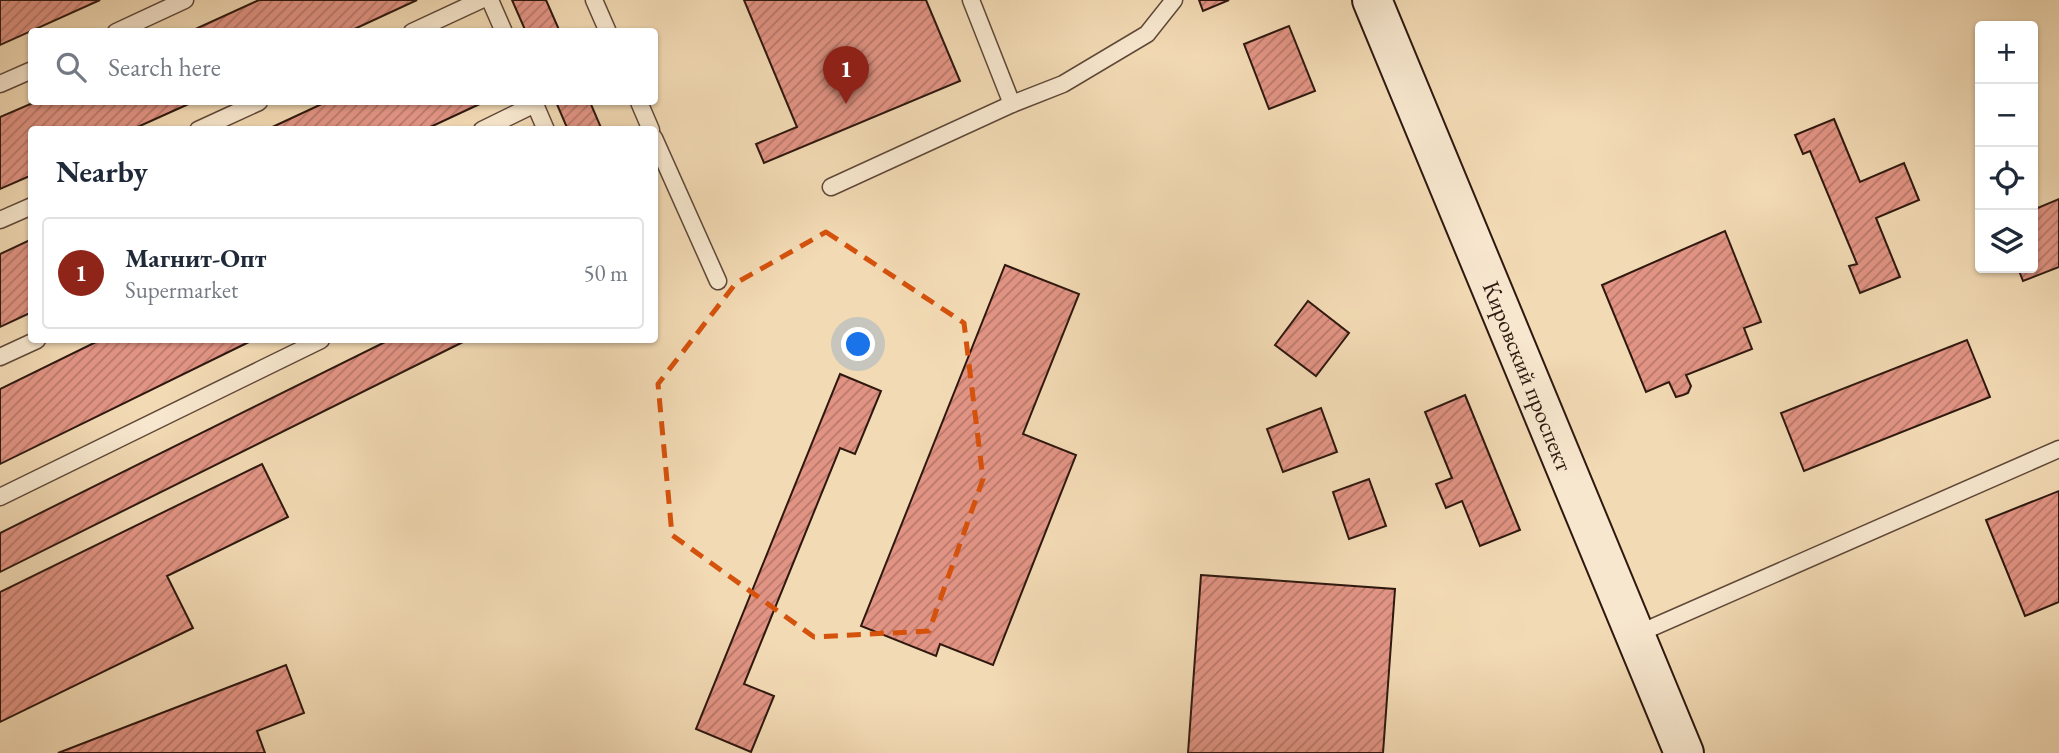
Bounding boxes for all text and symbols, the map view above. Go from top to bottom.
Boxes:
map controls [1975,21,2038,273]
button: + [1975,21,2038,84]
search box [28,28,658,105]
pin: 1 [823,46,869,104]
icon: search [52,48,90,86]
text: Search here [108,50,221,84]
button: − [1975,84,2038,147]
button: locate [1975,147,2038,210]
text: Nearby [56,152,148,191]
button: layers [1975,210,2038,273]
text: Магнит-Опт [125,241,266,275]
text: 1 [75,258,87,288]
text: 50 m [583,258,628,288]
text: Supermarket [125,275,238,305]
street label: Кировский проспект [1476,276,1580,476]
your location [841,327,875,361]

